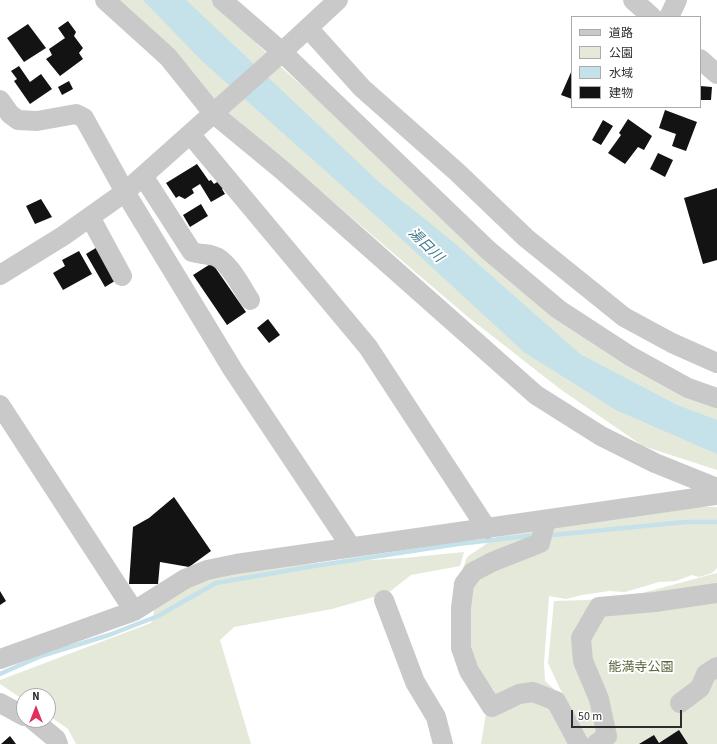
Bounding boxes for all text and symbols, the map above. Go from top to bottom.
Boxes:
legend [571,16,701,108]
text: 道路 [609,25,633,42]
text: 公園 [609,45,633,62]
text: 水域 [609,65,633,82]
text: 建物 [609,85,633,102]
water label: 湯日川 [404,225,446,267]
park label: 能満寺公園 [609,660,673,676]
north arrow [16,688,56,728]
text: N [32,689,40,704]
scale bar [573,702,684,728]
text: 50 m [578,708,602,725]

